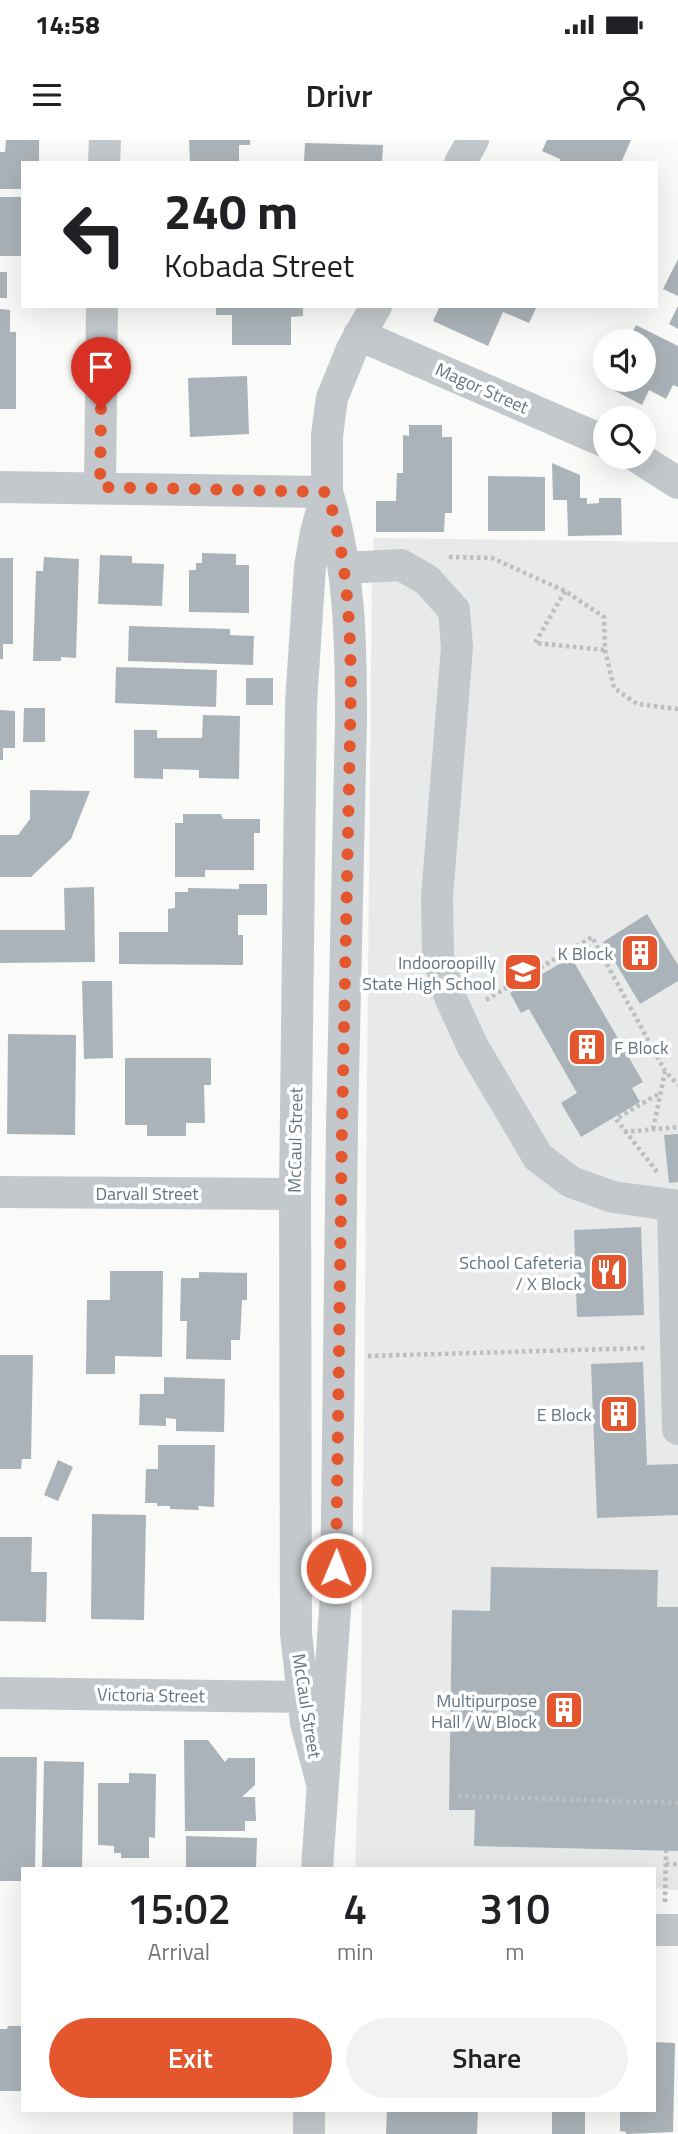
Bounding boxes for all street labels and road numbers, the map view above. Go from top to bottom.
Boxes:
street label: Magor Street [431,355,534,421]
street label: McCaul Street [281,1086,309,1193]
street label: Darvall Street [95,1180,199,1207]
street label: McCaul Street [285,1652,329,1761]
street label: Victoria Street [97,1681,206,1709]

